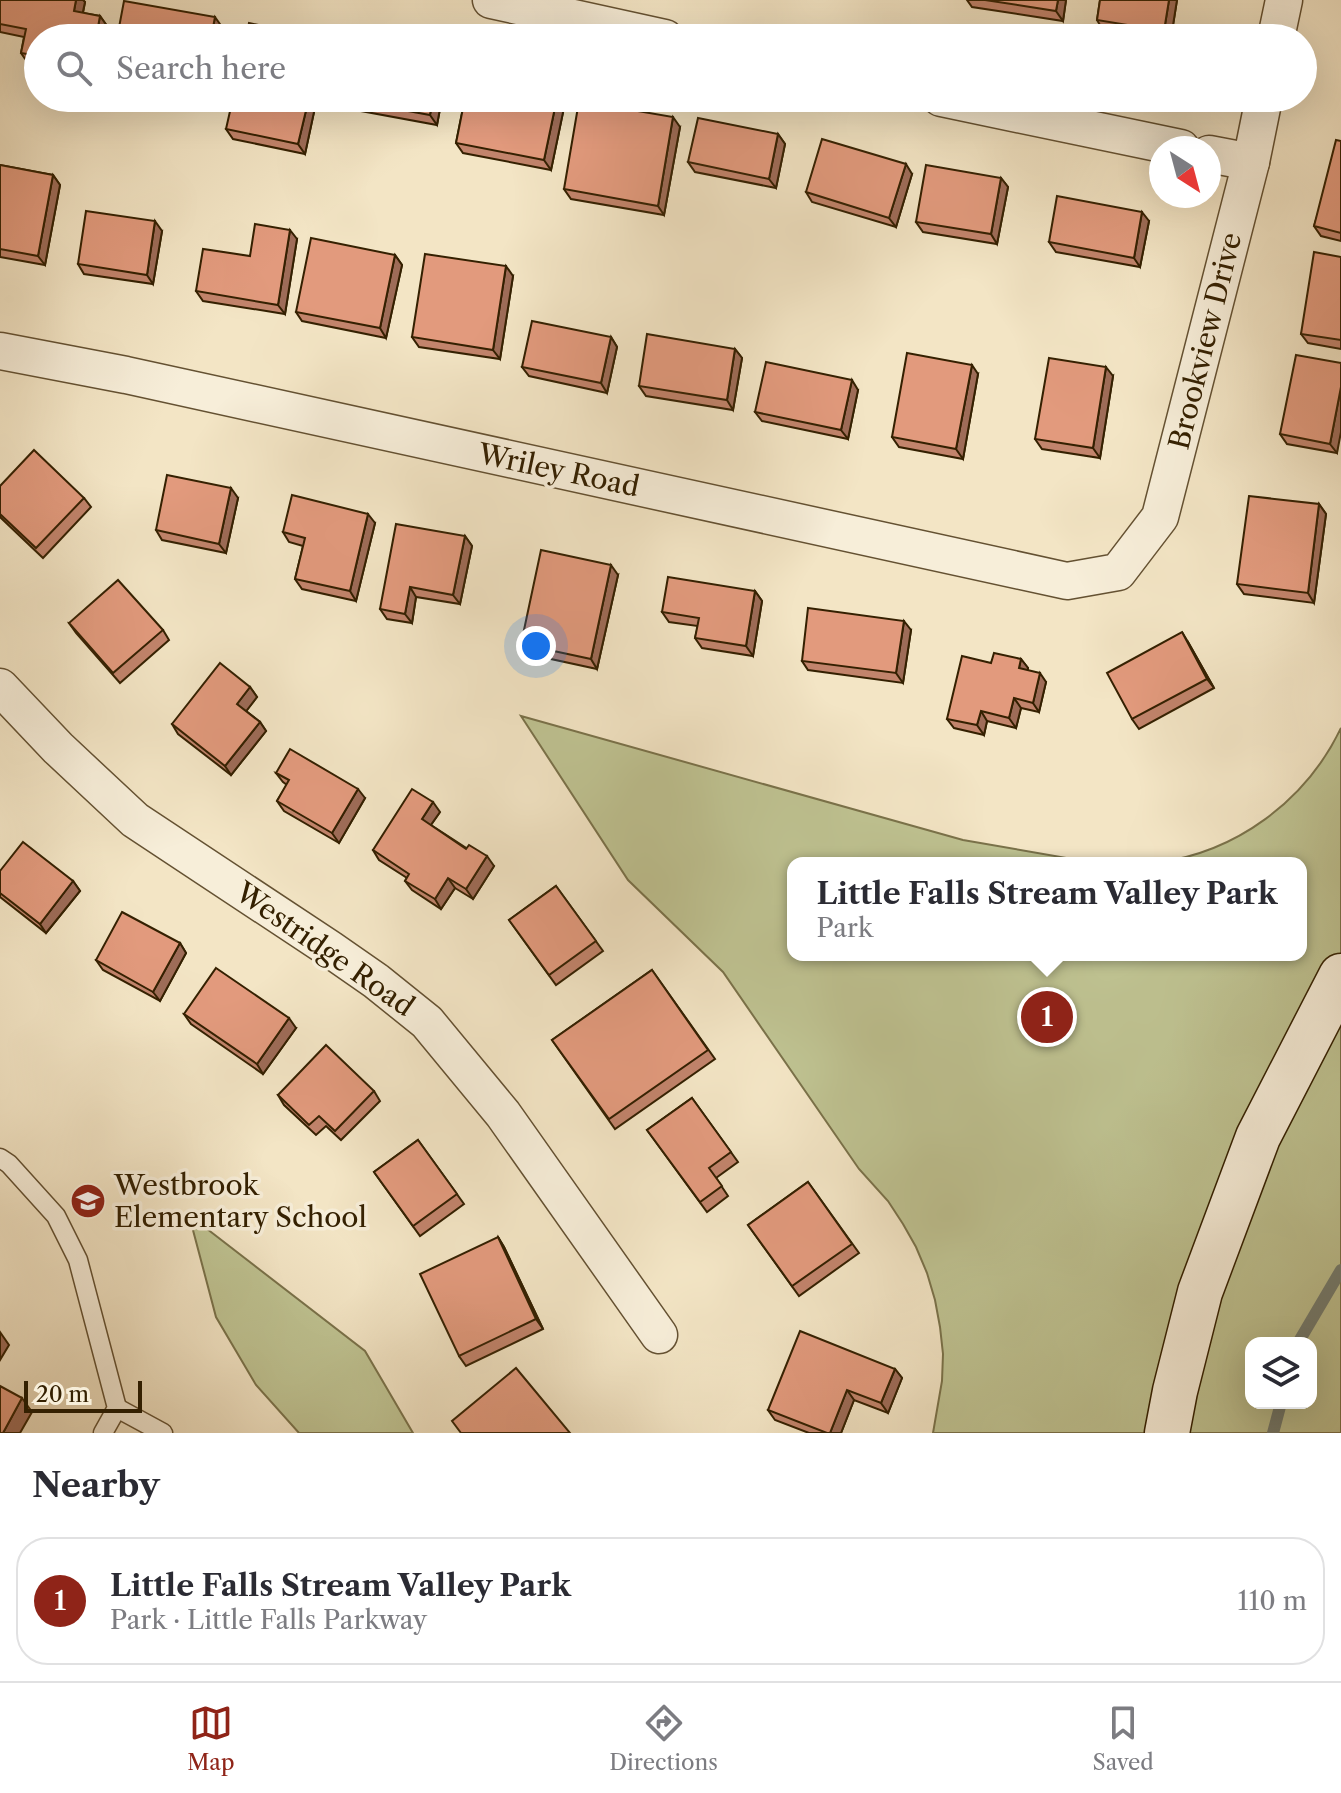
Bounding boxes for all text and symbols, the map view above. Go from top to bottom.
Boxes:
search box [24,24,1317,112]
icon: search [52,46,96,90]
text: Search here [116,50,286,87]
north arrow [1149,136,1221,208]
street label: Brookview Drive [1162,229,1248,453]
street label: Wriley Road [474,436,643,504]
your location [516,626,556,666]
popup [787,857,1307,961]
street label: Westridge Road [228,874,421,1023]
text: Little Falls Stream Valley Park [817,875,1277,912]
text: Park [817,912,873,944]
pin: 1 [1021,987,1073,1047]
place label: Westbrook Elementary School [113,1168,367,1234]
school or university icon: Westbrook Elementary School [69,1182,107,1220]
map controls [1245,1337,1317,1409]
button: layers [1245,1337,1317,1409]
scale bar [24,1377,142,1413]
text: 20 m [36,1381,89,1408]
text: Nearby [32,1464,160,1506]
text: Little Falls Stream Valley Park [110,1567,571,1604]
text: 1 [54,1585,66,1617]
text: 110 m [1238,1585,1307,1617]
text: Park · Little Falls Parkway [110,1604,427,1636]
tab: Map [187,1701,235,1776]
tab: Directions [609,1701,718,1776]
tab: Saved [1093,1701,1154,1776]

